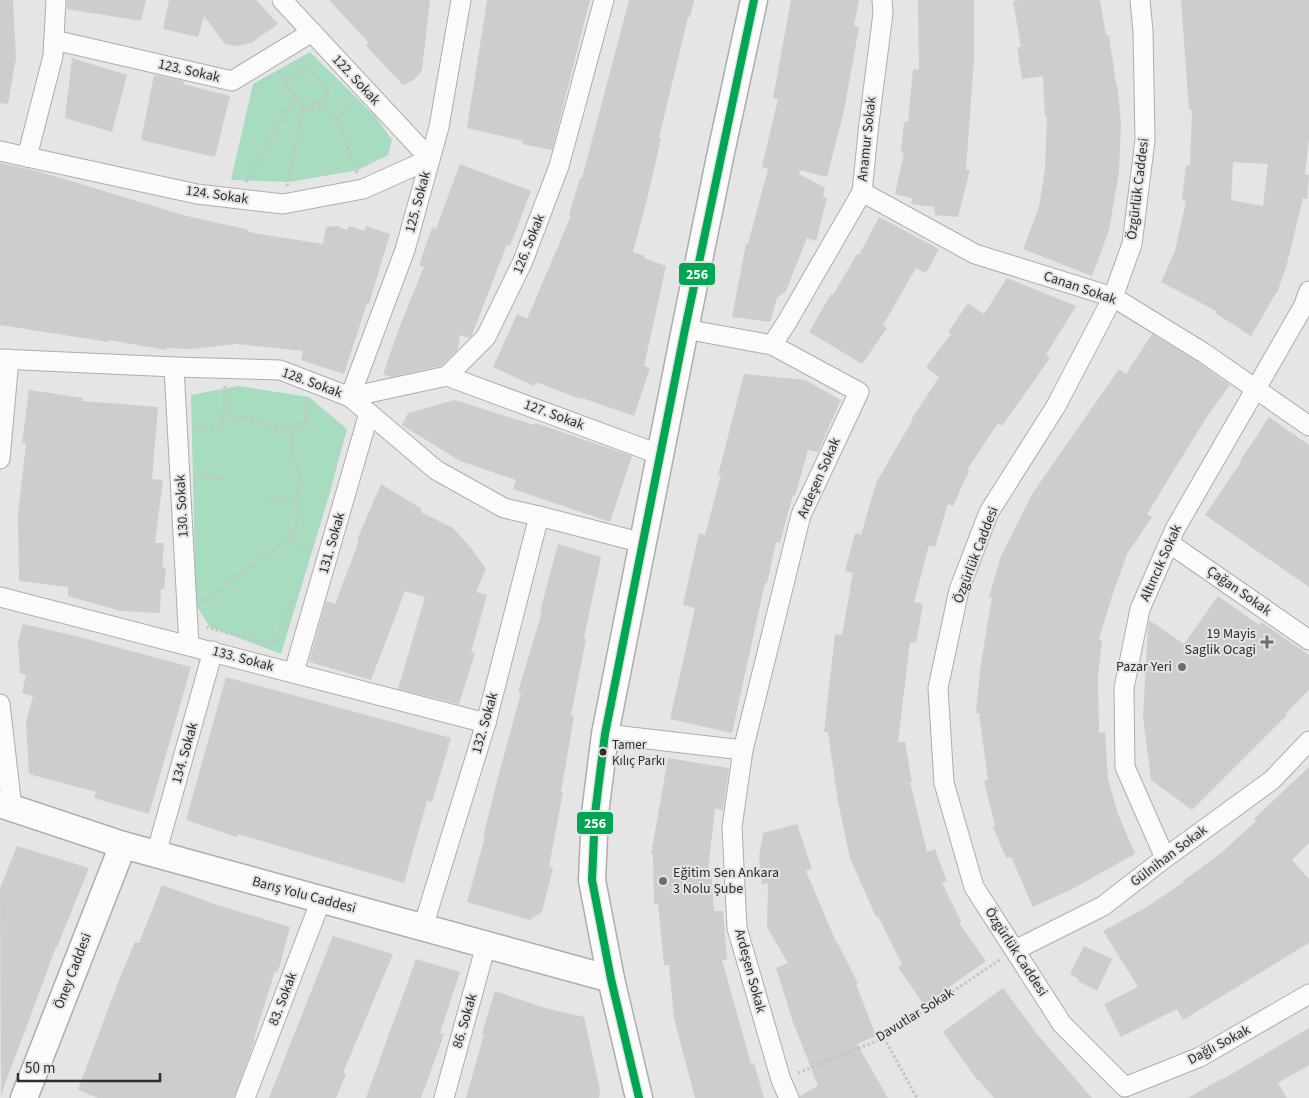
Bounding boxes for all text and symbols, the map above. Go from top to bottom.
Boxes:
street label: 122. Sokak [327,50,385,110]
street label: 123. Sokak [156,54,222,88]
street label: Anamur Sokak [853,96,881,182]
street label: Özgürlük Caddesi [1122,137,1154,241]
street label: 125. Sokak [400,169,436,235]
street label: 124. Sokak [184,181,250,209]
street label: 126. Sokak [508,211,550,277]
line badge: 256 [678,262,716,286]
text: 256 [686,265,708,285]
street label: Canan Sokak [1041,266,1119,310]
street label: 128. Sokak [279,363,345,403]
street label: 127. Sokak [521,395,587,435]
street label: Ardeşen Sokak [792,435,846,521]
street label: 130. Sokak [170,474,194,538]
street label: Özgürlük Caddesi [948,504,1004,606]
street label: 131. Sokak [314,510,350,576]
street label: Altıncık Sokak [1135,521,1187,605]
street label: Çağan Sokak [1202,561,1276,621]
place label: 19 Mayis Saglik Ocagi [1185,624,1256,660]
marker: 19 Mayis Saglik Ocagi [1260,635,1274,649]
street label: 133. Sokak [210,641,276,677]
place label: Pazar Yeri [1116,657,1172,677]
marker: Pazar Yeri [1176,661,1188,673]
street label: 132. Sokak [467,690,503,756]
street label: 134. Sokak [167,720,203,786]
place label: Tamer Kılıç Parkı [612,736,665,770]
marker: Tamer Kılıç Parkı [598,747,608,757]
line badge: 256 [576,811,614,835]
text: 256 [584,814,606,834]
street label: Gülnihan Sokak [1126,820,1212,892]
place label: Eğitim Sen Ankara 3 Nolu Şube [673,863,779,899]
street label: Barış Yolu Caddesi [250,872,358,918]
marker: Eğitim Sen Ankara 3 Nolu Şube [657,875,669,887]
street label: Özgürlük Caddesi [980,904,1052,1000]
street label: Ardeşen Sokak [729,927,771,1015]
street label: Öney Caddesi [49,930,97,1012]
street label: 83. Sokak [264,969,302,1029]
street label: Davutlar Sokak [872,983,958,1047]
street label: 86. Sokak [448,991,482,1051]
street label: Dağlı Sokak [1184,1020,1254,1070]
scale bar [18,1050,160,1082]
text: 50 m [25,1058,55,1079]

